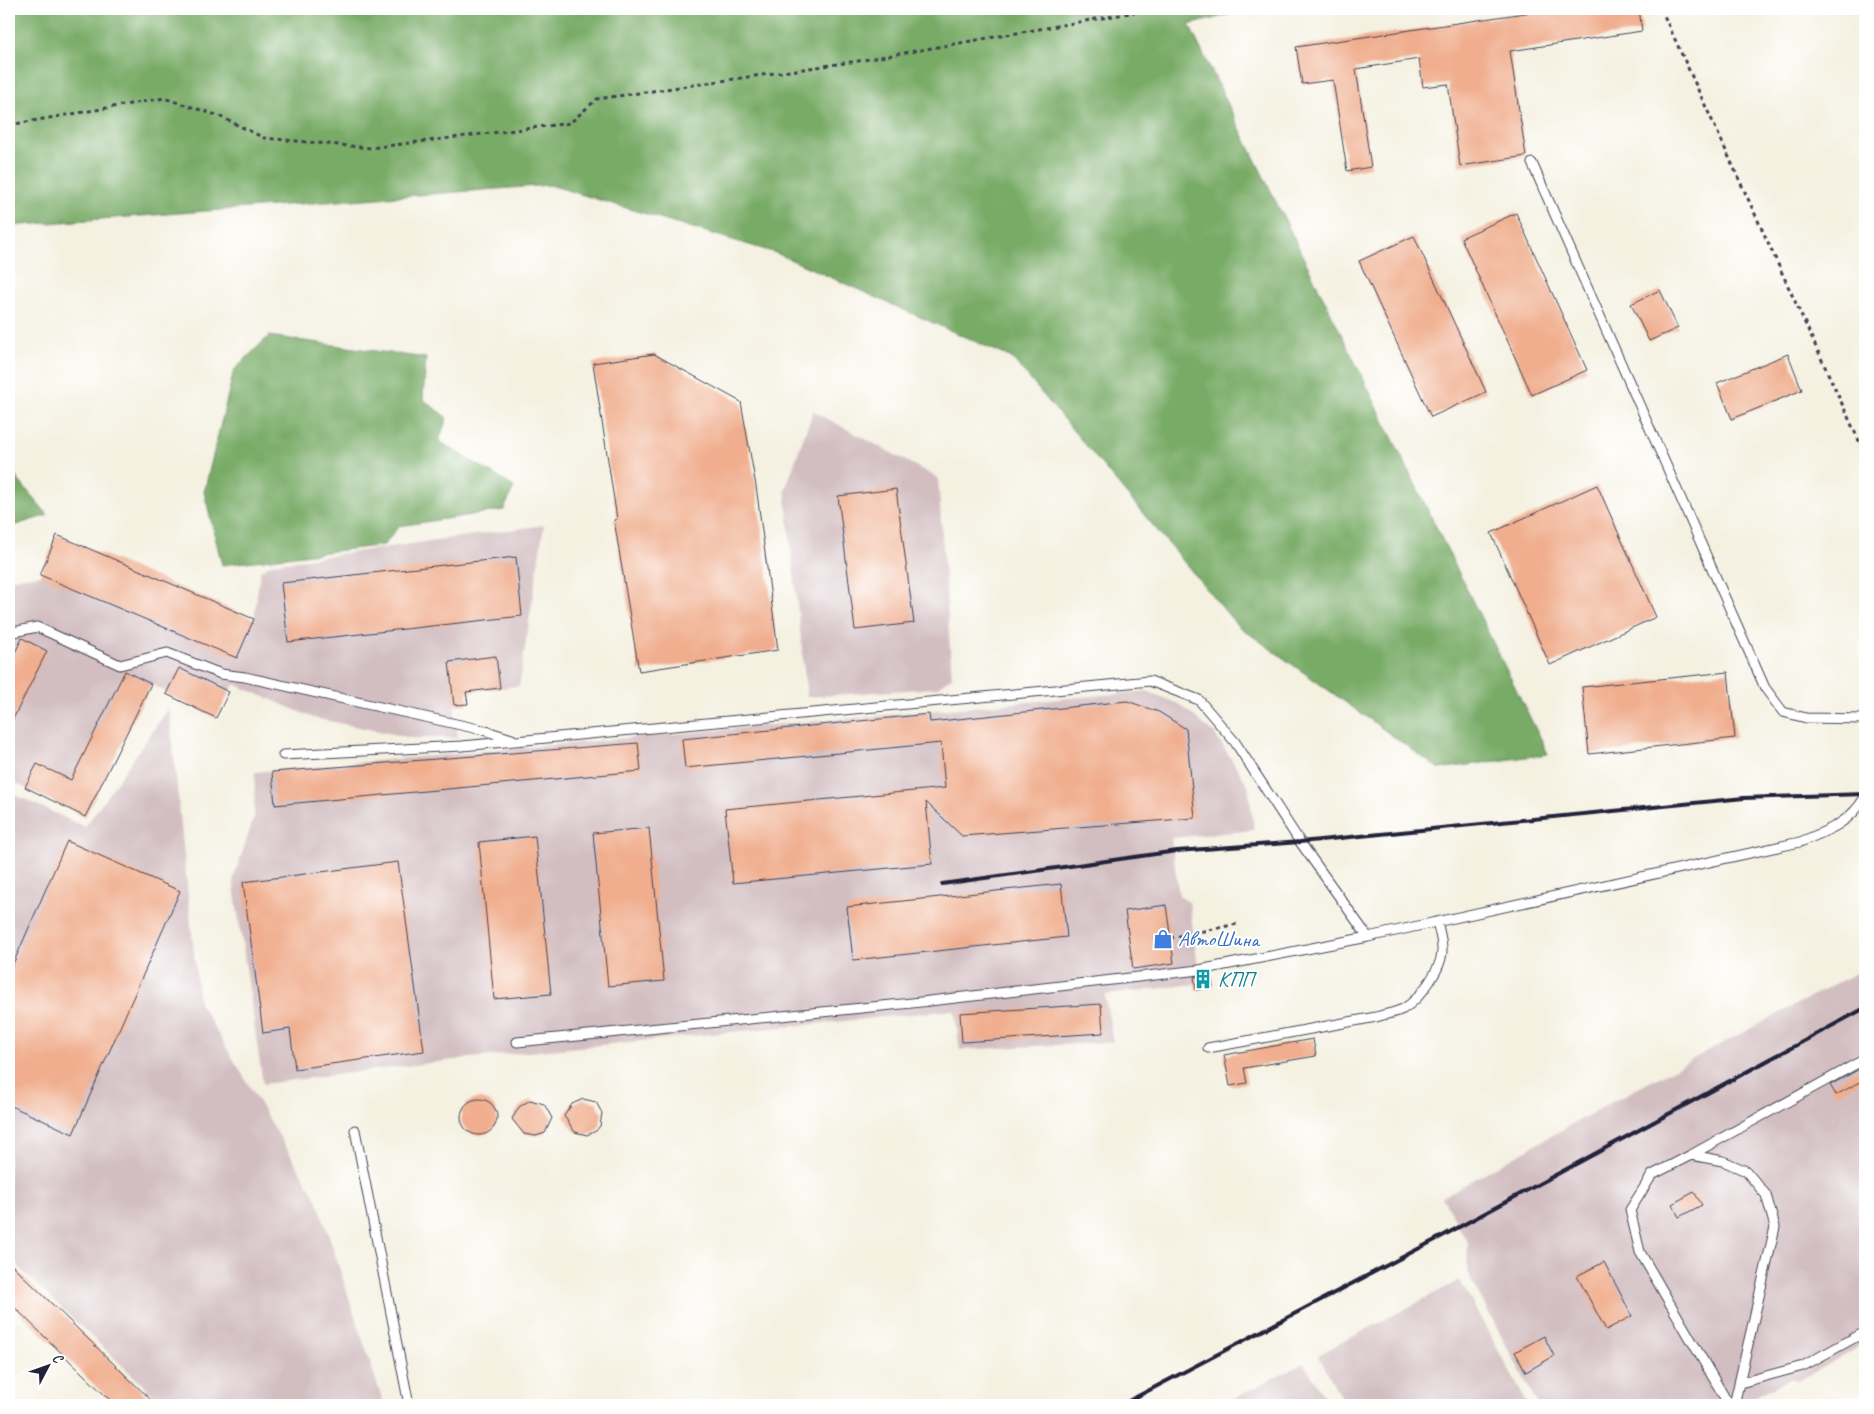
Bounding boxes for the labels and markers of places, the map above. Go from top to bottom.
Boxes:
place label: АвтоШина [1178,926,1261,952]
shop icon: АвтоШина [1152,928,1174,950]
place label: КПП [1218,966,1258,992]
building icon: КПП [1192,968,1214,990]

